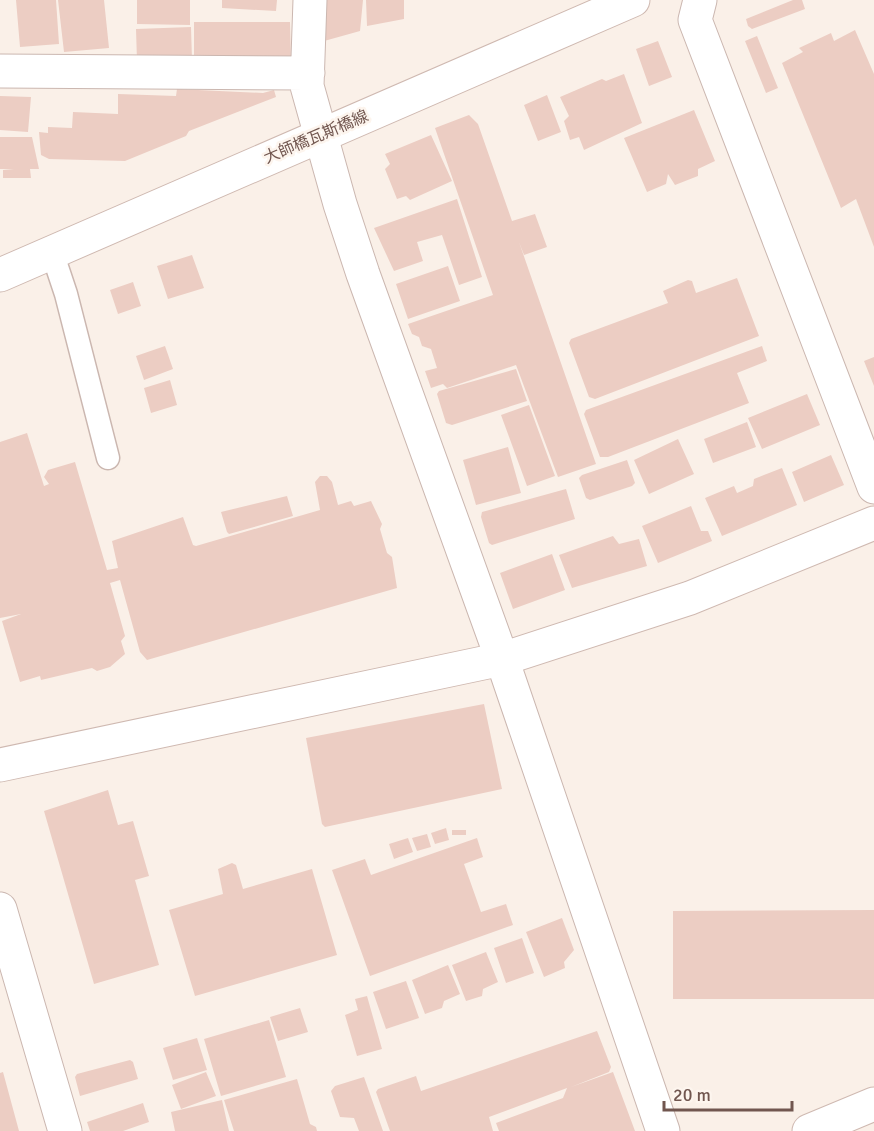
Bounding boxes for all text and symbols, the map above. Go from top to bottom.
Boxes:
street label: 大師橋瓦斯橋線 [261,106,371,168]
scale bar [664,1074,792,1112]
text: 20 m [673,1084,711,1106]

